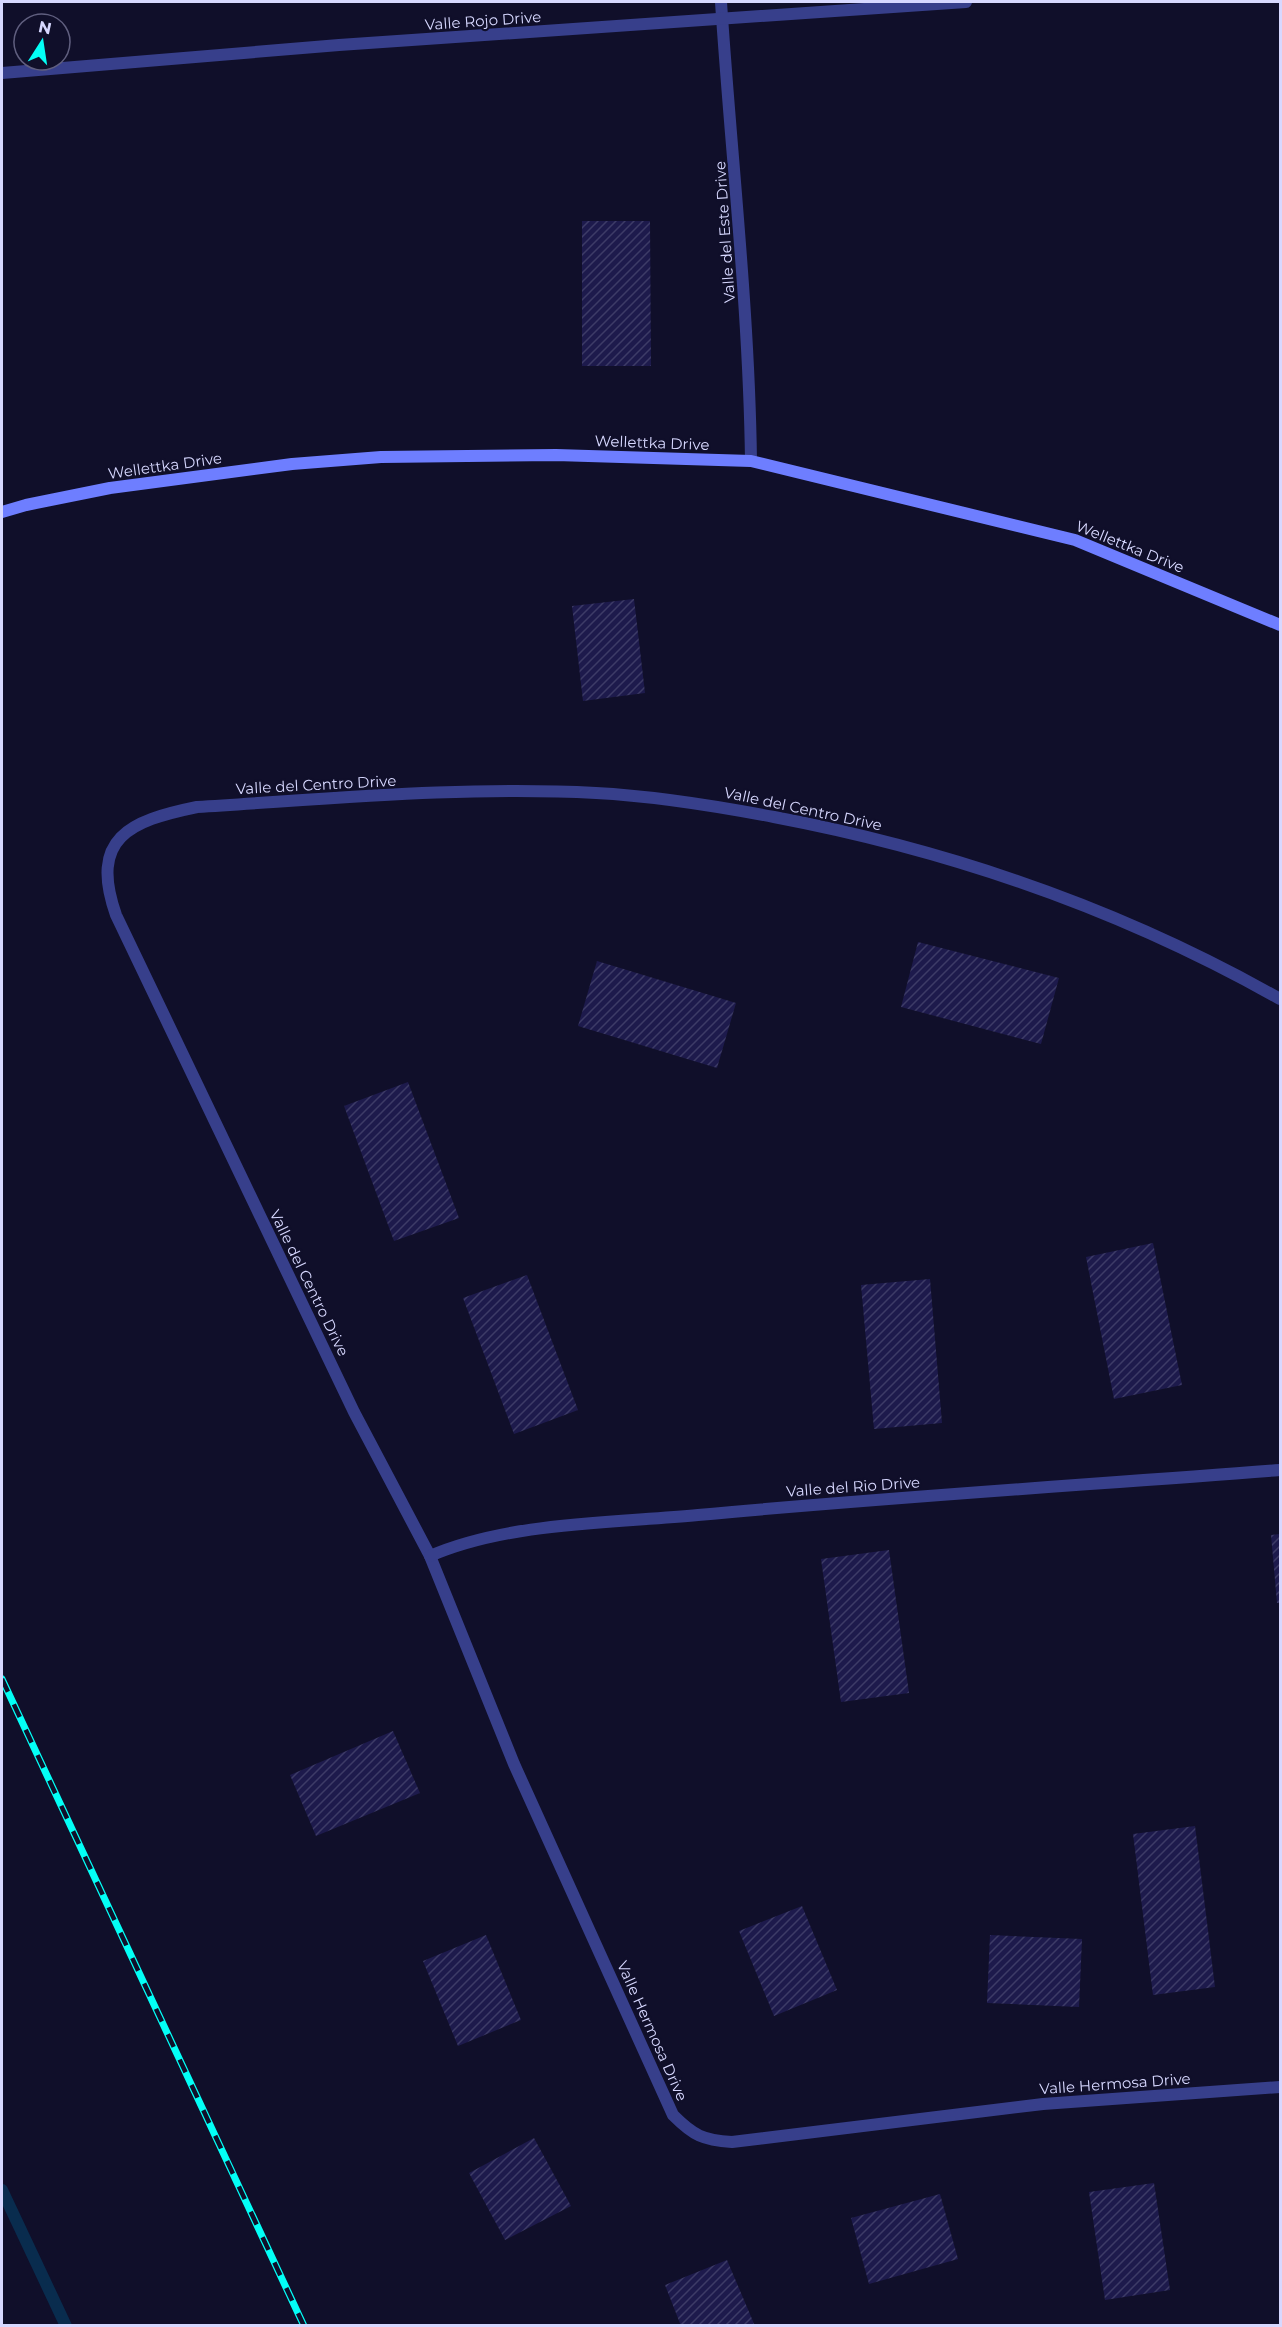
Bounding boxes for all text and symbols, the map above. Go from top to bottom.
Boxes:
street label: Valle Rojo Drive [424,7,542,34]
north arrow [12,12,72,72]
text: N [37,17,53,38]
street label: Valle del Este Drive [710,161,739,304]
street label: Wellettka Drive [594,431,710,454]
street label: Wellettka Drive [107,448,223,483]
street label: Wellettka Drive [1073,516,1187,577]
street label: Valle del Centro Drive [235,771,397,798]
street label: Valle del Centro Drive [722,783,884,835]
street label: Valle del Centro Drive [266,1206,353,1359]
street label: Valle del Rio Drive [785,1472,921,1501]
street label: Valle Hermosa Drive [613,1958,692,2104]
street label: Valle Hermosa Drive [1039,2069,1191,2098]

